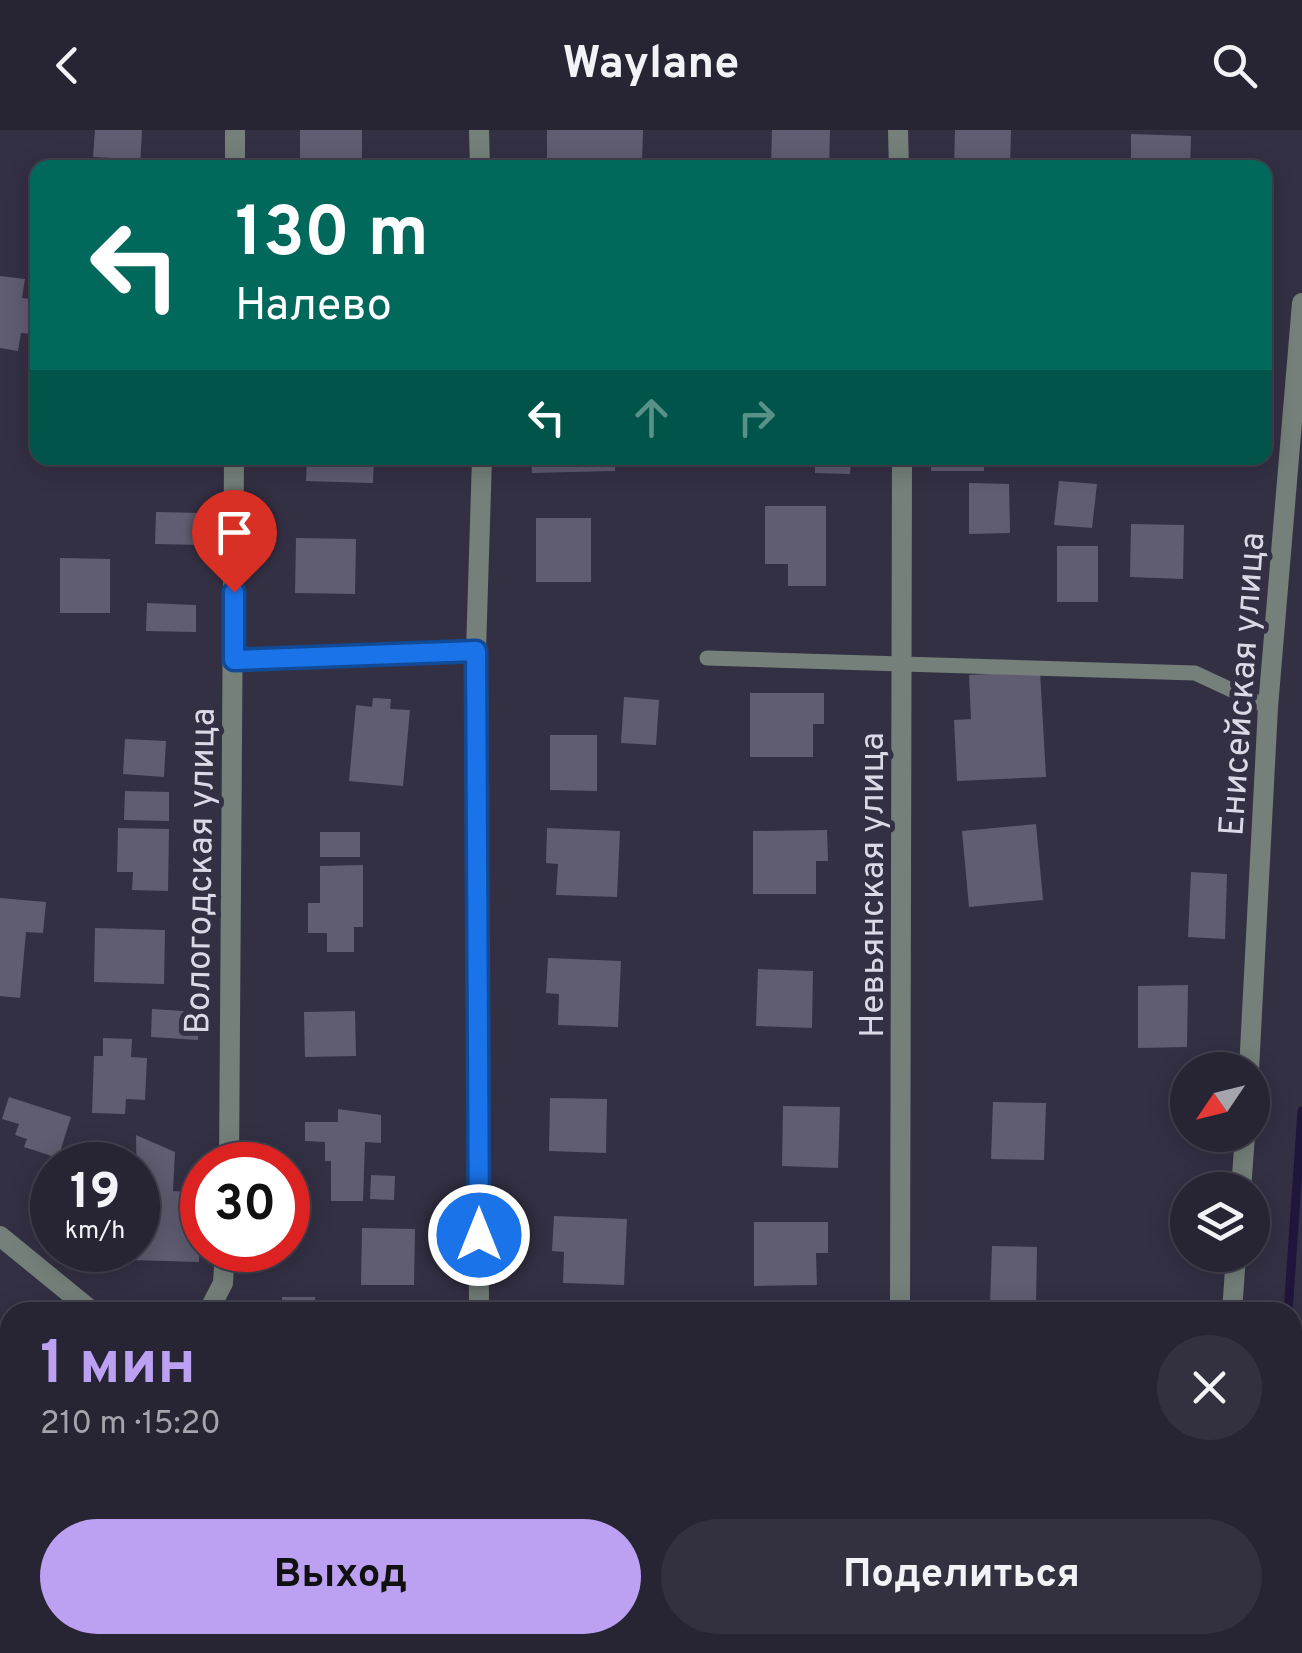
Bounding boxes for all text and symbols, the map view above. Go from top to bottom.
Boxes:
text: Waylane [563,37,739,94]
icon: back [40,38,95,93]
icon: search [1207,38,1262,93]
text: 130 m [235,192,429,281]
icon: left [70,200,200,330]
text: Налево [235,279,392,336]
icon: left [519,390,574,445]
icon: ahead [624,390,679,445]
icon: right [729,390,784,445]
pin [192,490,277,593]
icon: arrive [207,505,262,560]
street label: Енисейская улица [1211,531,1277,838]
street label: Вологодская улица [177,707,227,1035]
street label: Невьянская улица [852,732,896,1038]
north arrow [1170,1052,1270,1152]
map controls [1170,1052,1270,1272]
speed limit sign: 30 [180,1142,310,1272]
text: 19 [70,1163,120,1226]
button: layers [1170,1172,1270,1272]
position arrow [427,1183,531,1287]
text: km/h [65,1216,125,1248]
text: 1 мин [40,1329,196,1405]
button: close [1157,1335,1262,1440]
text: 210 m · 15:20 [40,1405,221,1445]
button: Выход [40,1519,641,1634]
button: Поделиться [661,1519,1262,1634]

